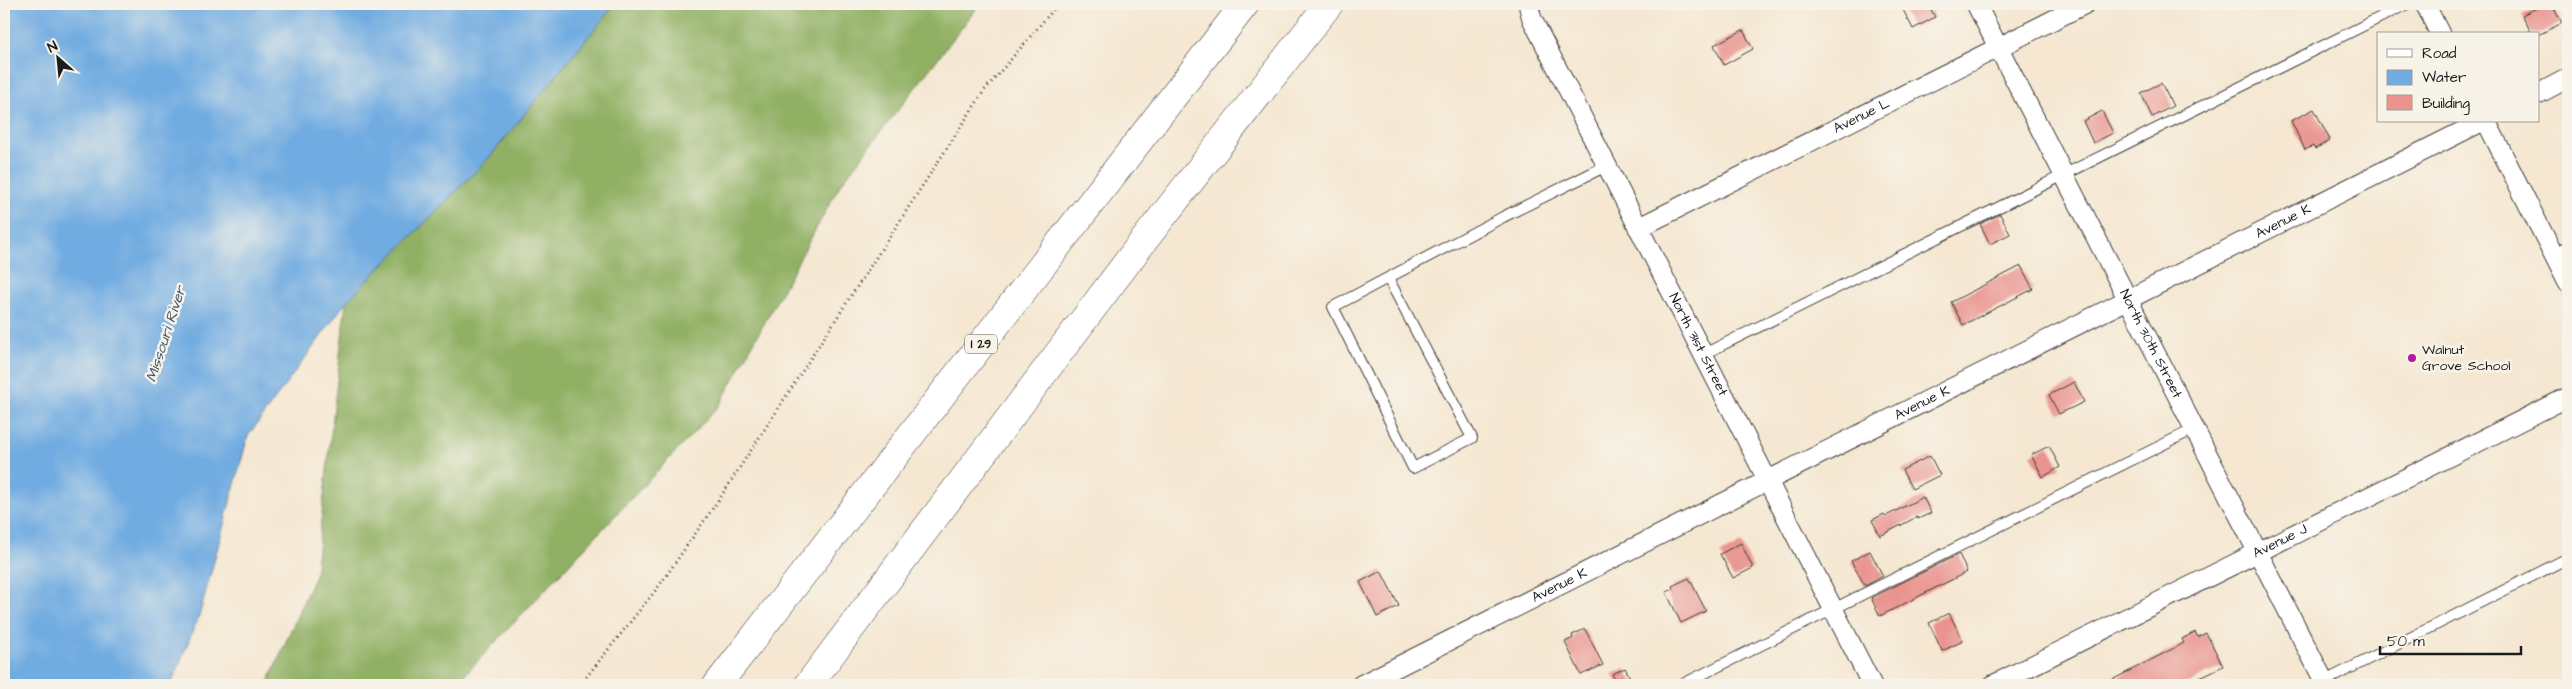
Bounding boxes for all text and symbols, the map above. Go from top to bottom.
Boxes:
north arrow [32,32,82,82]
legend [2377,32,2540,122]
text: N [44,36,61,58]
text: Road [2422,43,2457,64]
text: Water [2422,67,2466,88]
street label: Avenue L [1830,93,1893,139]
text: Building [2422,93,2470,115]
street label: Avenue K [2252,199,2315,244]
water label: Missouri River [141,282,192,385]
street label: North 30th Street [2114,286,2187,402]
street label: North 31st Street [1664,290,1733,400]
road number: I 29 [965,334,997,354]
place label: Walnut Grove School [2422,340,2510,376]
marker: Walnut Grove School [2406,352,2418,364]
street label: Avenue K [1891,380,1954,425]
street label: Avenue J [2249,519,2311,563]
street label: Avenue K [1528,563,1591,608]
scale bar [2380,624,2521,656]
text: 50 m [2387,631,2425,652]

